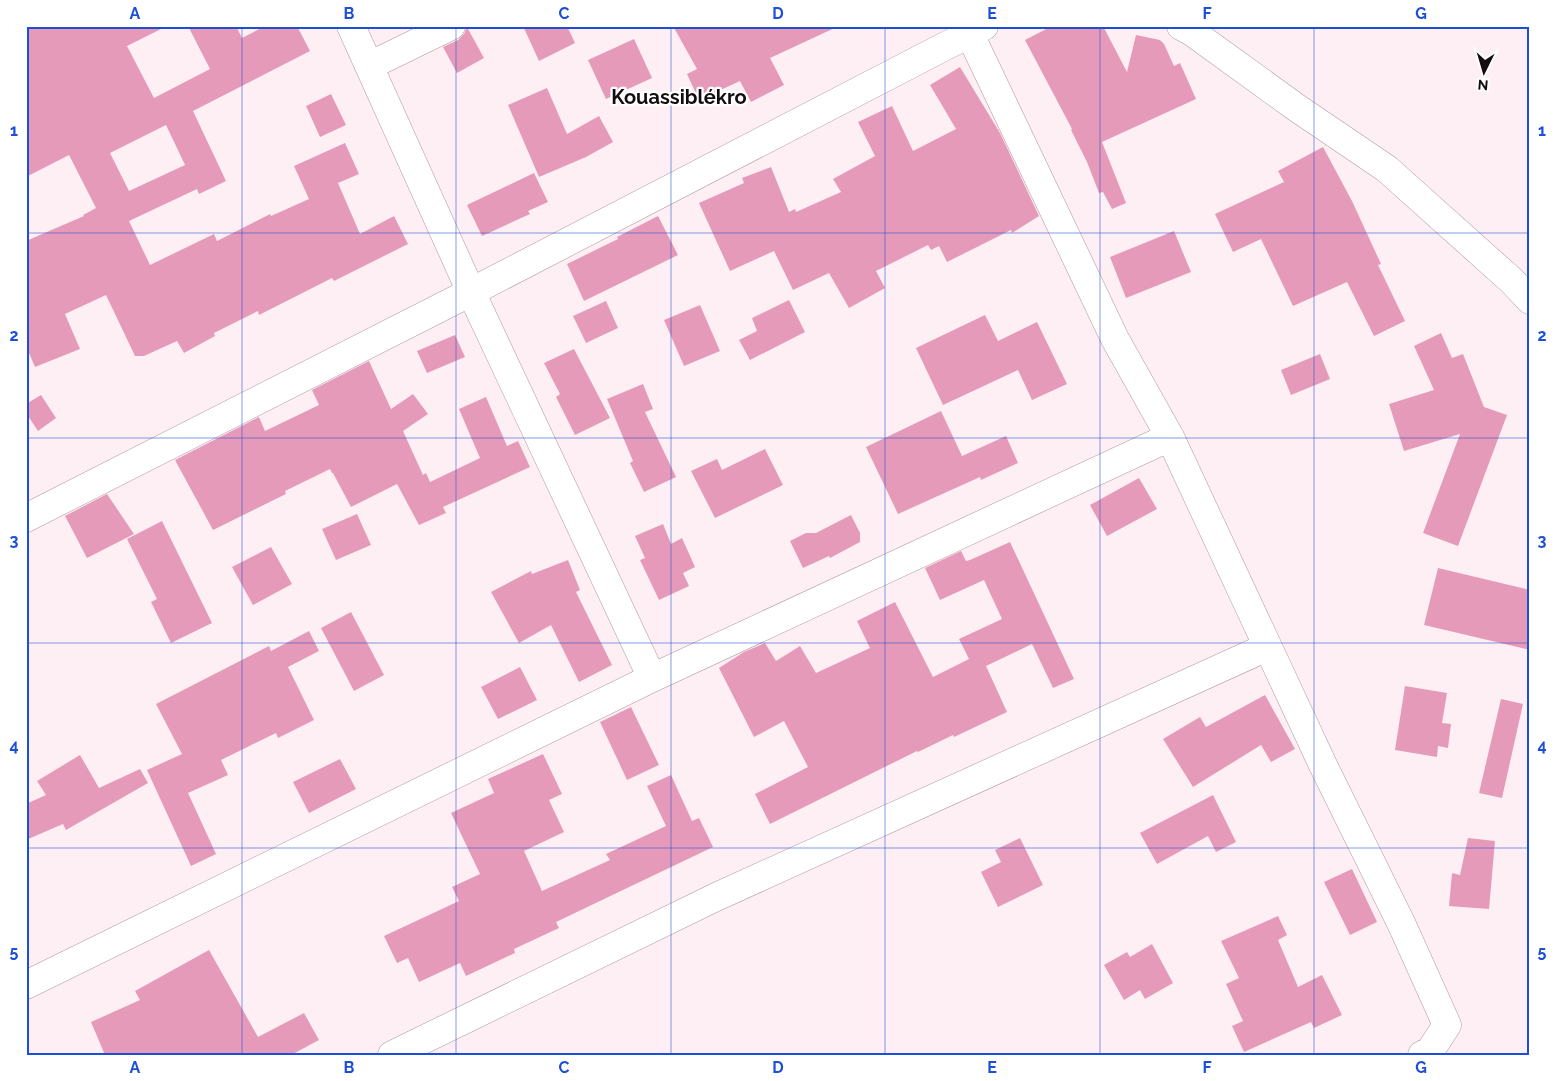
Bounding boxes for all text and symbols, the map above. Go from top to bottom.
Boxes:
text: A [130,4,141,23]
text: B [344,4,355,23]
text: C [559,4,570,23]
text: D [772,4,784,23]
text: E [987,4,997,23]
text: F [1202,4,1212,23]
text: G [1415,4,1427,23]
north arrow [1458,48,1508,98]
text: N [1477,77,1489,93]
district label: Kouassiblékro [611,85,747,109]
text: 1 [10,121,18,140]
text: 1 [1538,121,1546,140]
text: 2 [9,326,19,345]
text: 2 [1537,326,1547,345]
text: 3 [10,531,19,550]
text: 3 [1538,531,1547,550]
text: 4 [9,736,19,755]
text: 4 [1537,736,1547,755]
text: 5 [10,942,19,961]
text: 5 [1538,942,1547,961]
text: A [130,1058,141,1077]
text: B [344,1058,355,1077]
text: C [559,1058,570,1077]
text: D [772,1058,784,1077]
text: E [987,1058,997,1077]
text: F [1202,1058,1212,1077]
text: G [1415,1058,1427,1077]

